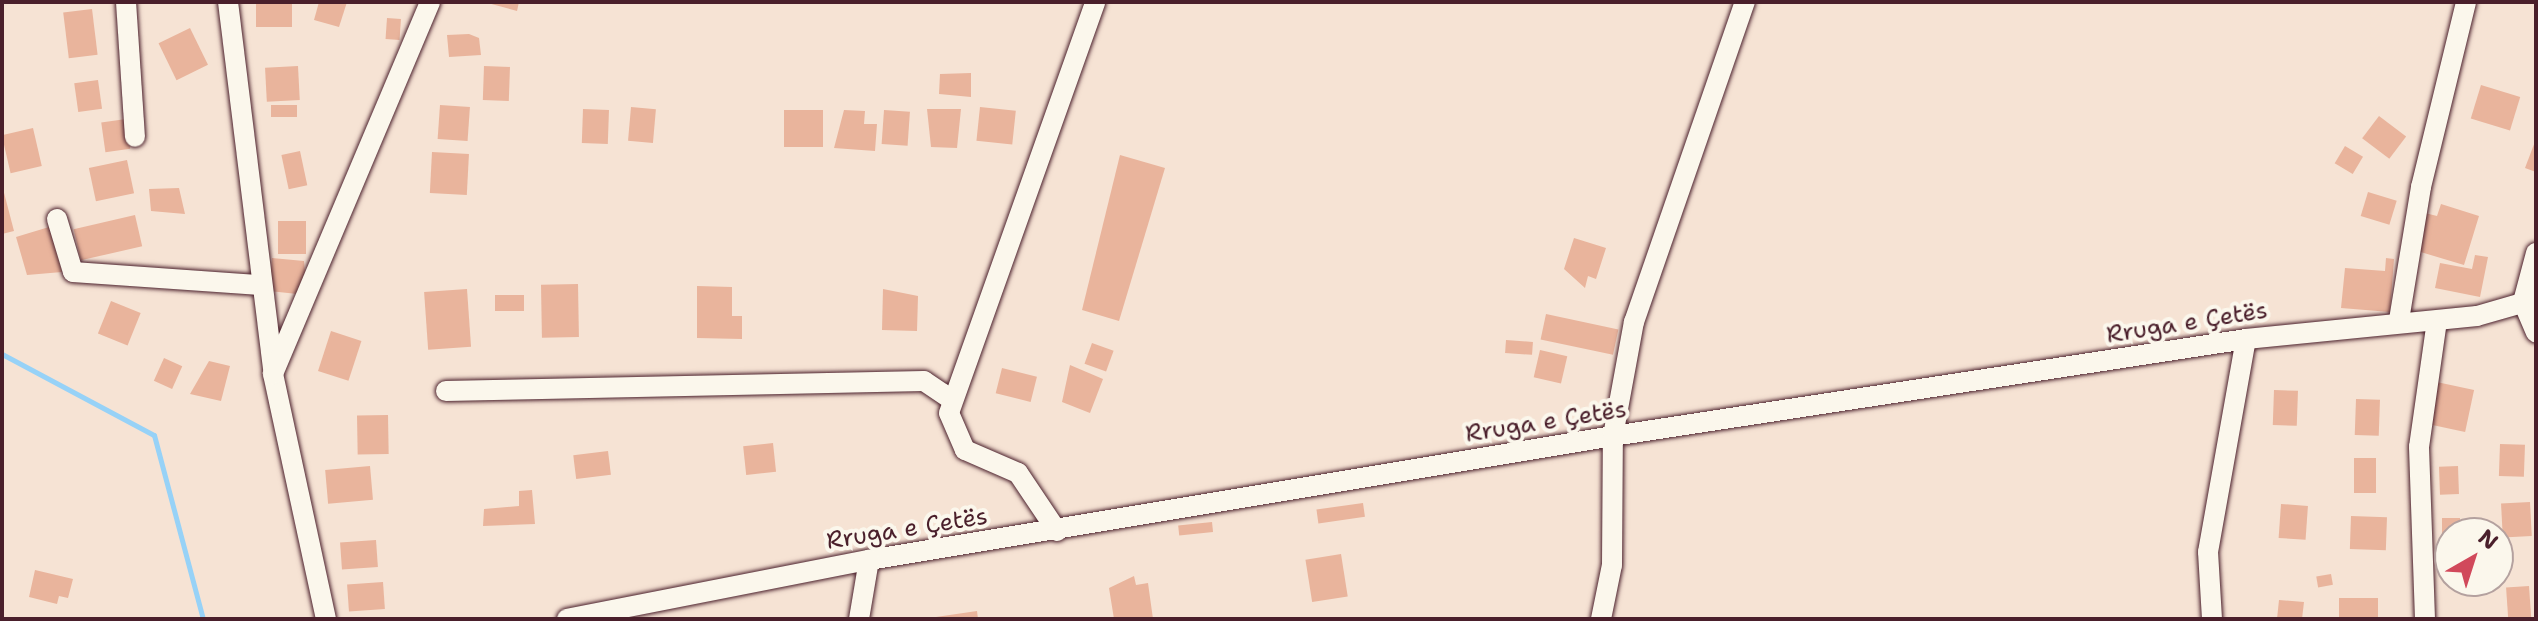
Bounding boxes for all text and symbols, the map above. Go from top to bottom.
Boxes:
street label: Rruga e Çetës [2104,296,2270,350]
street label: Rruga e Çetës [1463,395,1629,449]
street label: Rruga e Çetës [824,502,990,556]
north arrow [2434,517,2514,597]
text: N [2472,523,2504,556]

